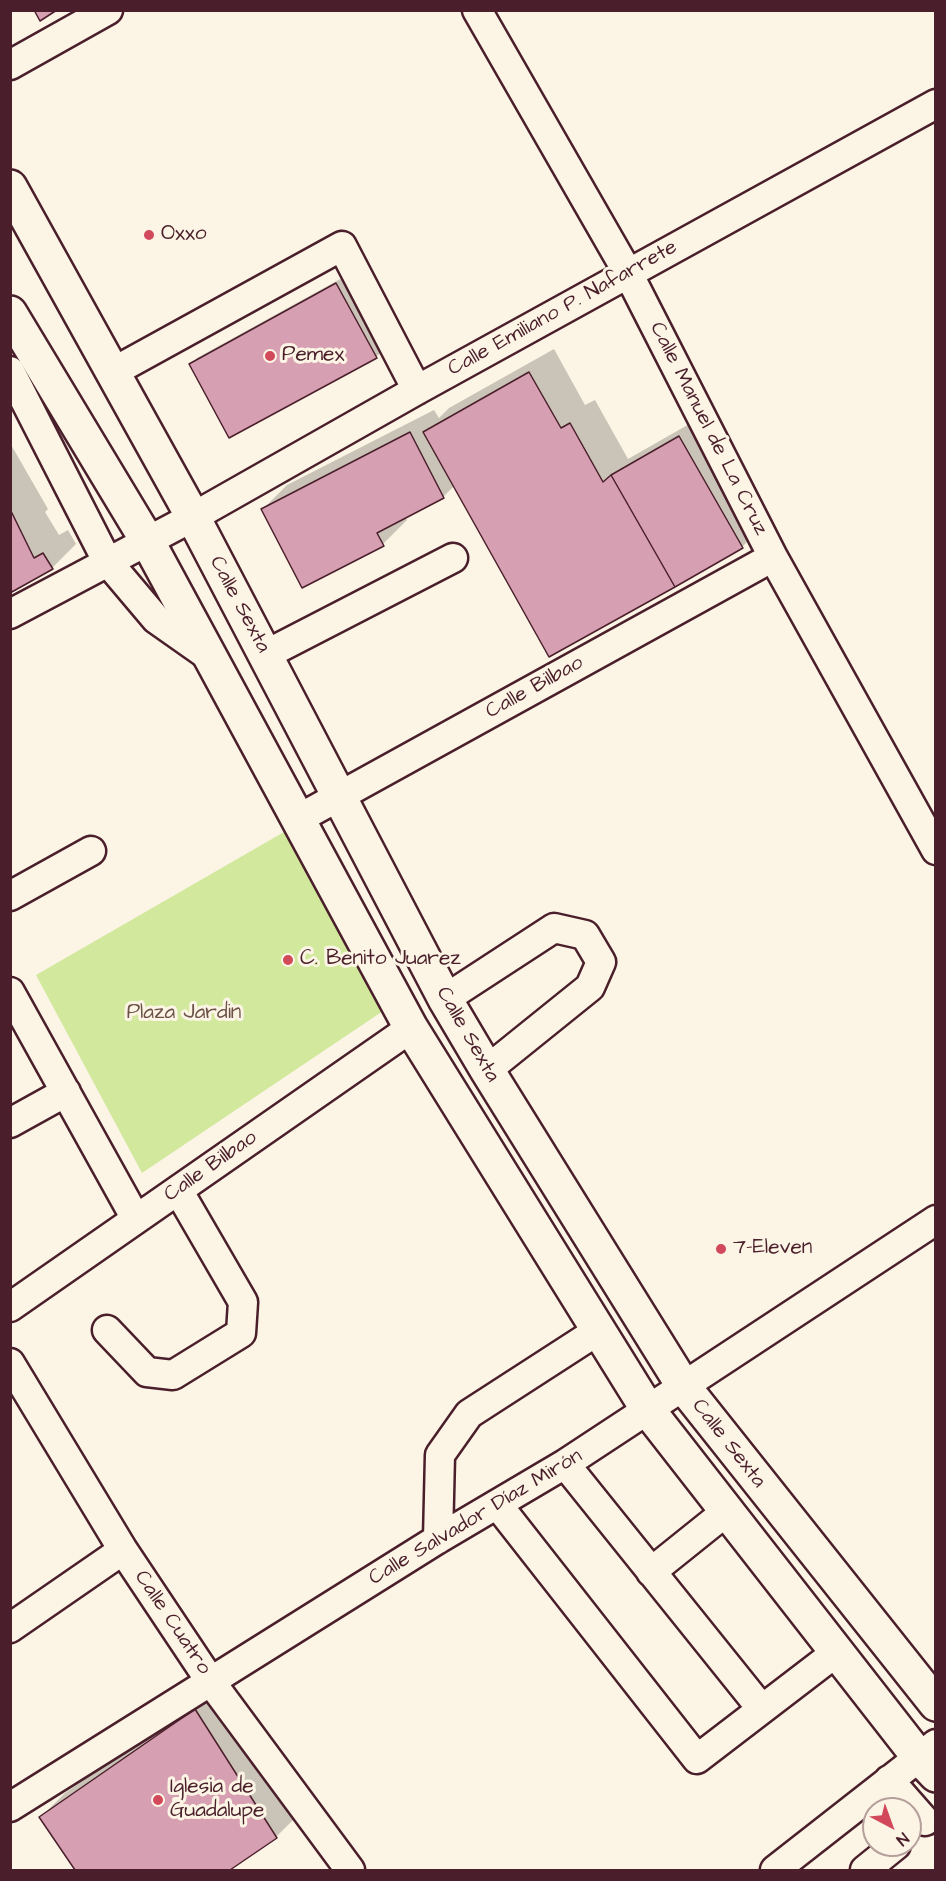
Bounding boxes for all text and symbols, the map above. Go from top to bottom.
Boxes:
place label: Oxxo [161,222,207,248]
marker: Oxxo [142,228,156,242]
street label: Calle Emiliano P. Nafarrete [444,235,682,383]
street label: Calle Manuel de La Cruz [643,318,773,540]
place label: Pemex [282,343,344,369]
marker: Pemex [263,349,277,363]
street label: Calle Sexta [203,552,275,658]
street label: Calle Bilbao [482,651,588,725]
place label: C. Benito Juarez [300,947,461,973]
marker: C. Benito Juarez [281,953,295,967]
street label: Calle Sexta [430,983,504,1087]
park label: Plaza Jardin [127,1001,241,1027]
street label: Calle Bilbao [160,1126,262,1208]
place label: 7-Eleven [733,1236,812,1262]
marker: 7-Eleven [714,1242,728,1256]
street label: Calle Sexta [685,1395,771,1493]
street label: Calle Salvador Díaz Mirón [365,1444,587,1592]
street label: Calle Cuatro [128,1566,216,1680]
place label: Iglesia de Guadalupe [170,1775,264,1825]
marker: Iglesia de Guadalupe [151,1793,165,1807]
north arrow [862,1797,922,1857]
text: N [891,1827,913,1851]

